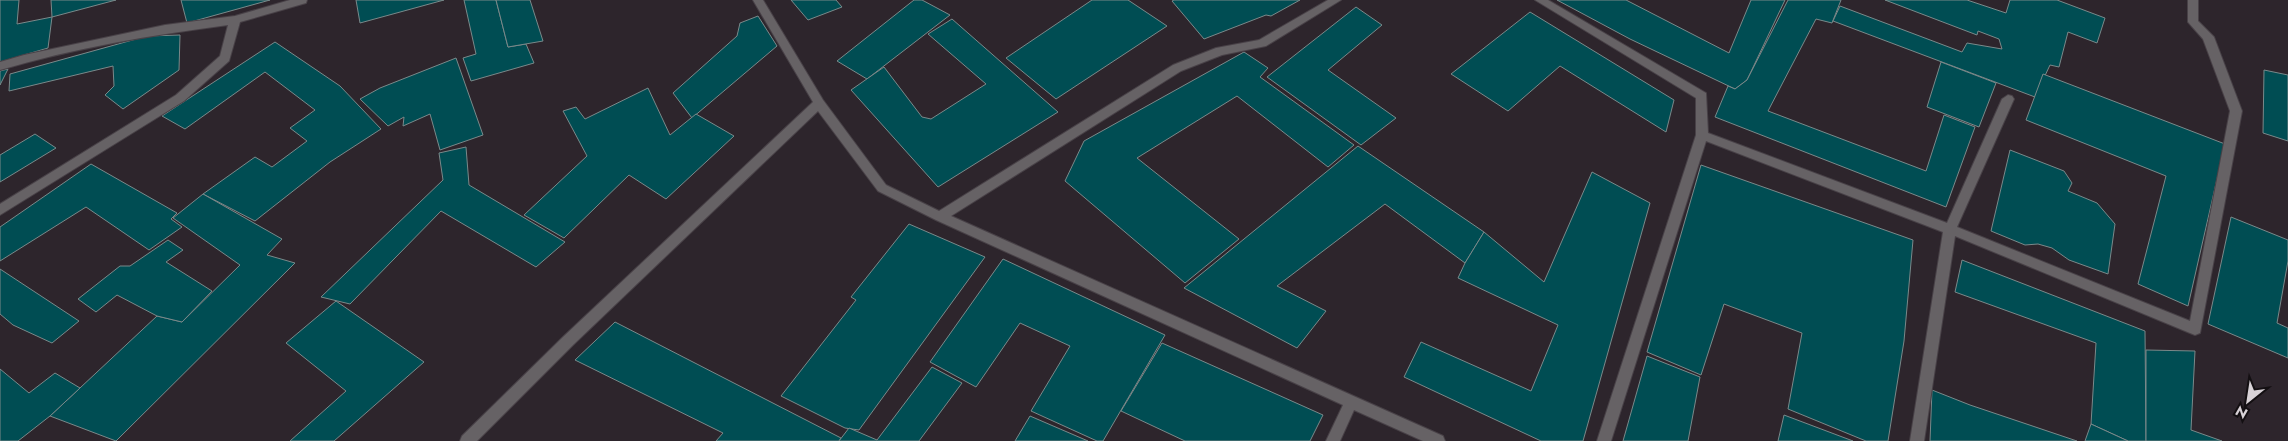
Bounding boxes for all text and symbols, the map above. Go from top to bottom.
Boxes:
north arrow [2223,376,2273,426]
text: N [2232,401,2251,424]

